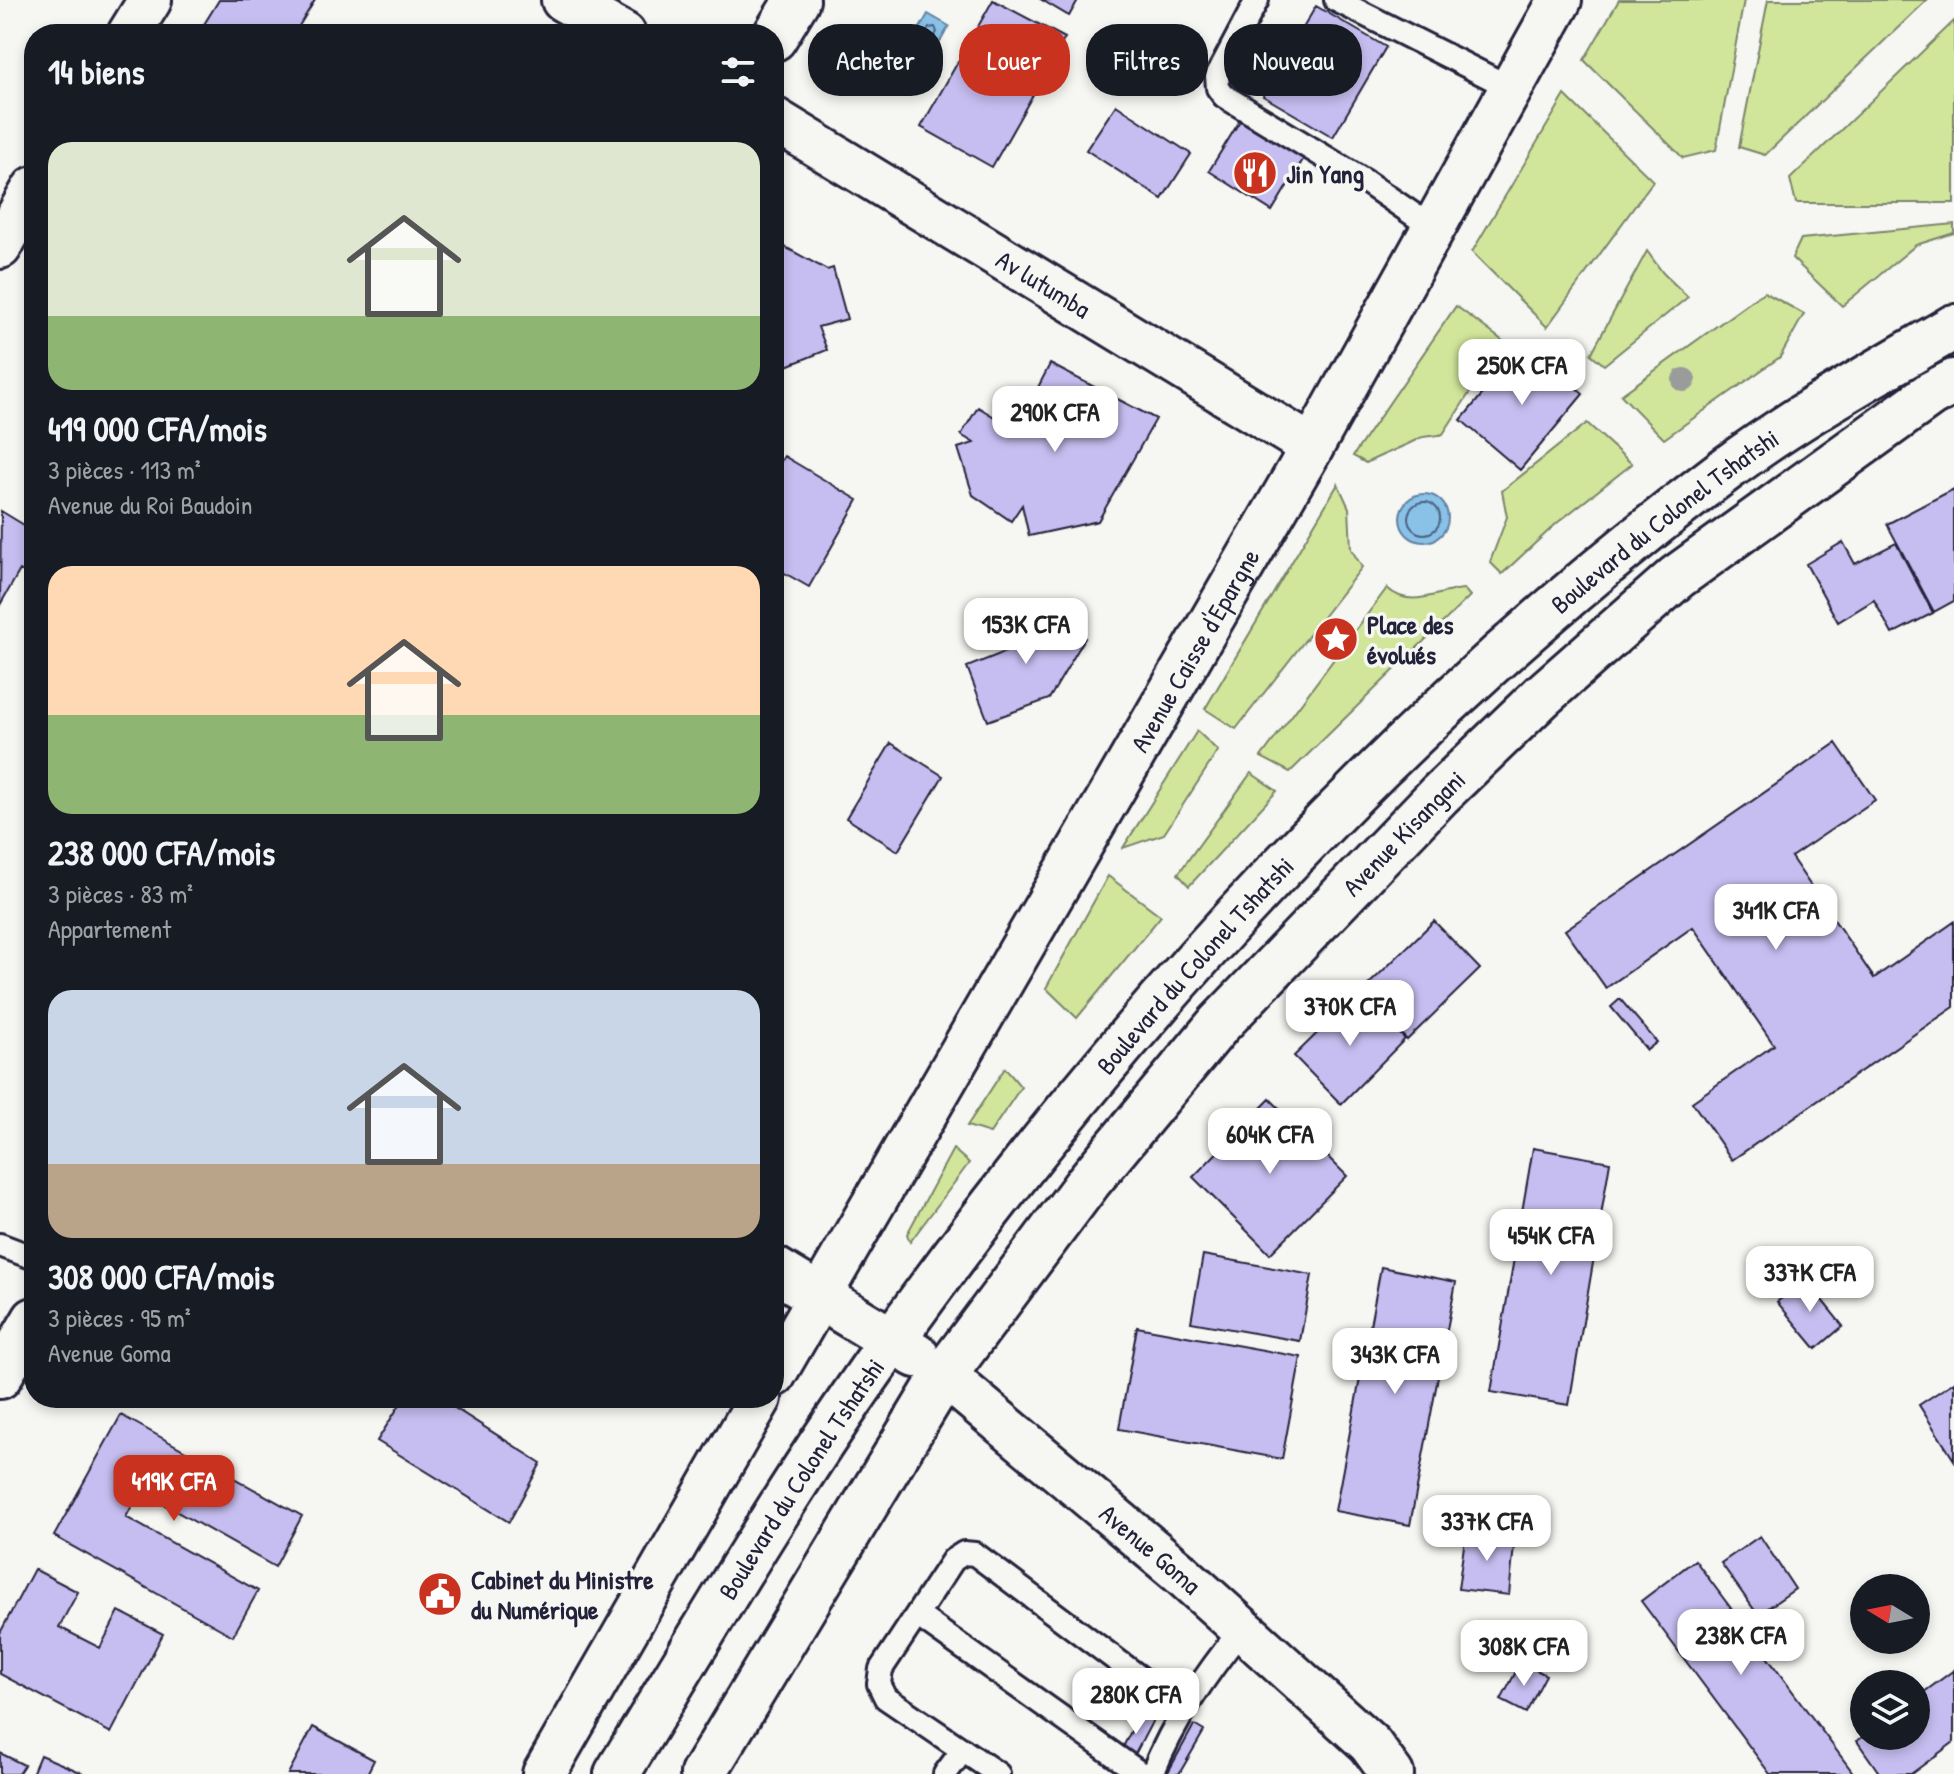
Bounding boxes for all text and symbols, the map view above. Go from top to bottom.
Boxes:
chip: Acheter [808,24,943,96]
chip: Louer [959,24,1070,96]
chip: Filtres [1086,24,1208,96]
chip: Nouveau [1224,24,1362,96]
text: 14 biens [48,49,145,95]
icon: filters [716,50,760,94]
restaurant icon: Jin Yang [1231,149,1279,197]
place label: Jin Yang [1286,156,1365,192]
icon: home [332,194,476,338]
street label: Av lutumba [990,241,1097,326]
pin: 250K CFA [1439,339,1605,407]
text: 250K CFA [1476,347,1568,382]
pin: 290K CFA [972,386,1138,454]
text: 290K CFA [1010,394,1100,429]
text: 419 000 CFA/mois [48,406,267,452]
street label: Boulevard du Colonel Tshatshi [1543,420,1785,621]
text: 3 pièces · 113 m² [48,452,201,487]
text: Avenue du Roi Baudoin [48,487,253,522]
street label: Avenue Caisse d'Epargne [1122,542,1267,758]
pin: 153K CFA [943,598,1109,666]
text: 153K CFA [982,606,1070,641]
place label: Place des évolués [1367,607,1454,672]
place icon: Place des évolués [1312,615,1360,663]
icon: home [332,618,476,762]
street label: Avenue Kisangani [1334,762,1473,903]
text: 238 000 CFA/mois [48,830,275,876]
street label: Boulevard du Colonel Tshatshi [1088,848,1301,1081]
text: 3 pièces · 83 m² [48,876,193,911]
pin: 341K CFA [1693,884,1859,952]
text: 341K CFA [1732,892,1820,927]
text: Appartement [48,911,171,946]
pin: 370K CFA [1267,980,1433,1048]
text: 370K CFA [1304,988,1396,1023]
icon: home [332,1042,476,1186]
pin: 604K CFA [1187,1108,1353,1176]
text: 604K CFA [1226,1116,1314,1151]
pin: 454K CFA [1468,1209,1634,1277]
text: 454K CFA [1508,1217,1594,1252]
pin: 337K CFA [1727,1246,1893,1314]
text: 308 000 CFA/mois [48,1254,274,1300]
text: 337K CFA [1764,1254,1856,1289]
text: 3 pièces · 95 m² [48,1300,191,1335]
pin: 343K CFA [1312,1328,1478,1396]
text: Avenue Goma [48,1335,171,1370]
text: 343K CFA [1350,1336,1440,1371]
street label: Boulevard du Colonel Tshatshi [710,1351,892,1606]
pin: 419K CFA [91,1455,257,1523]
text: 419K CFA [132,1463,217,1498]
pin: 337K CFA [1404,1495,1570,1563]
street label: Avenue Goma [1093,1496,1209,1602]
text: 337K CFA [1441,1503,1533,1538]
place label: Cabinet du Ministre du Numérique [471,1562,654,1628]
public building icon: Cabinet du Ministre du Numérique [416,1570,464,1618]
north arrow [1850,1574,1930,1654]
map controls [1850,1574,1930,1750]
pin: 238K CFA [1658,1609,1824,1677]
text: 238K CFA [1695,1617,1787,1652]
pin: 308K CFA [1441,1620,1607,1688]
text: 308K CFA [1479,1628,1569,1663]
pin: 280K CFA [1053,1668,1219,1736]
button: layers [1850,1670,1930,1750]
text: 280K CFA [1090,1676,1182,1711]

